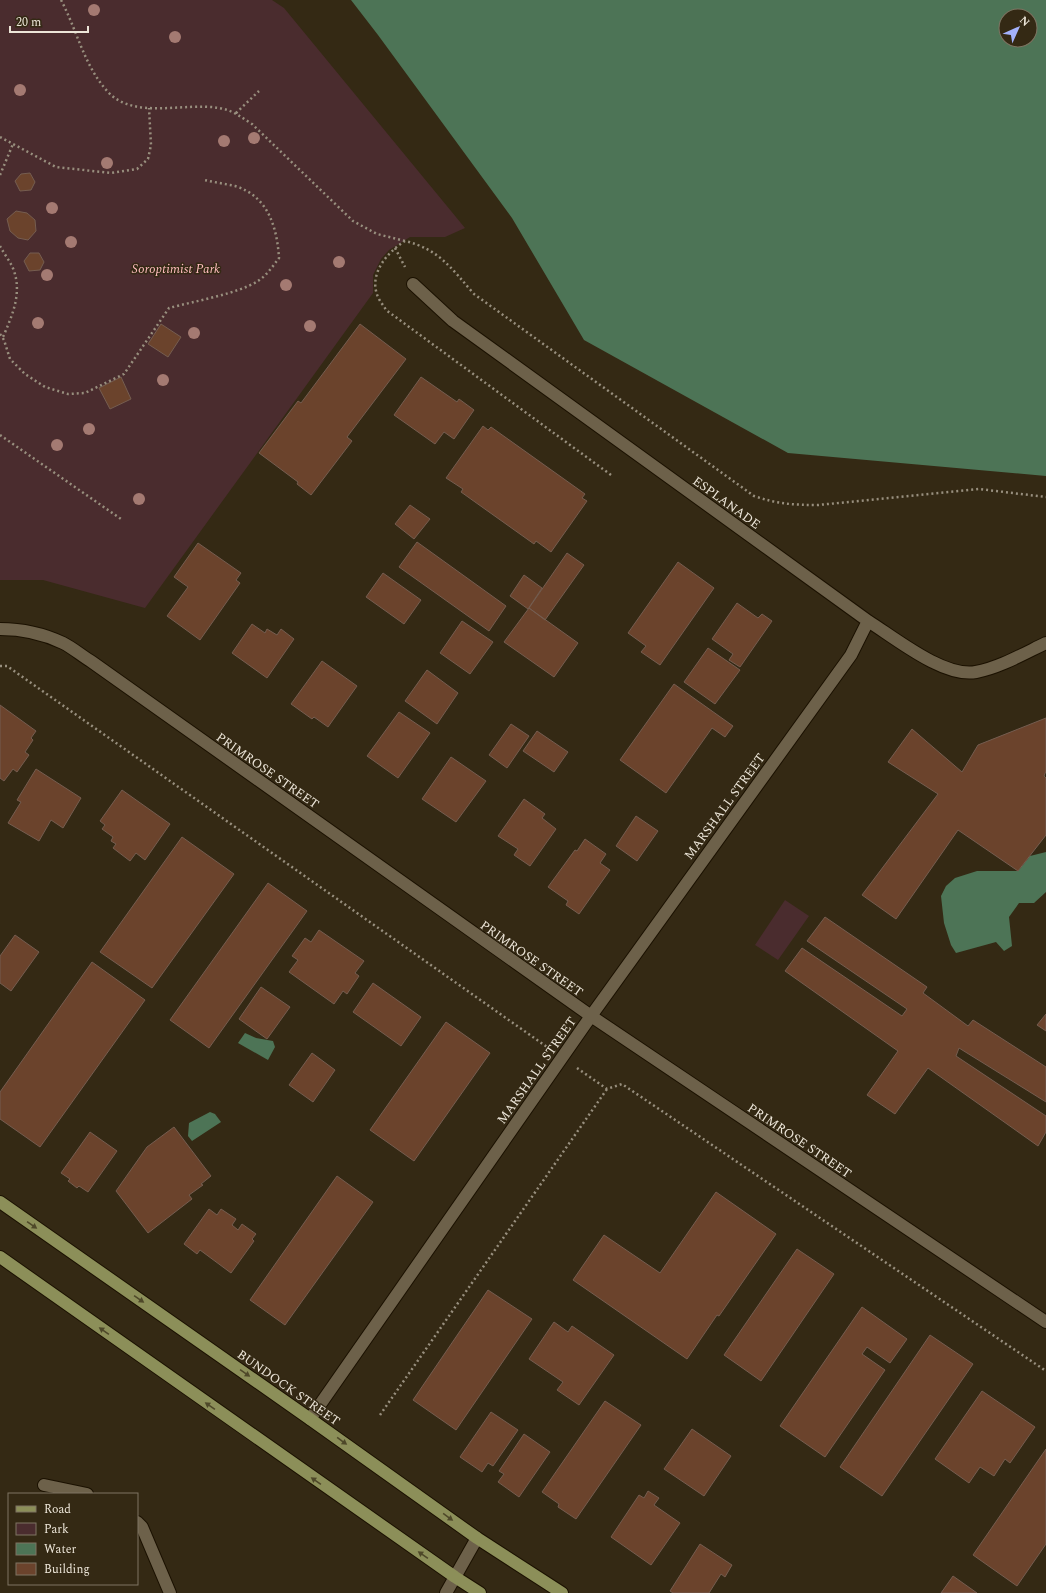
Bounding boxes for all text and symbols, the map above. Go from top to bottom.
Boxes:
scale bar [10,8,88,34]
north arrow [998,8,1038,48]
text: N [1016,12,1034,30]
text: 20 m [16,13,41,32]
park label: Soroptimist Park [132,259,220,279]
street label: ESPLANADE [688,471,765,534]
street label: PRIMROSE STREET [212,728,323,814]
street label: MARSHALL STREET [679,749,771,864]
street label: PRIMROSE STREET [476,916,587,1002]
street label: MARSHALL STREET [492,1012,582,1129]
street label: PRIMROSE STREET [743,1098,856,1183]
one-way arrow [27,1221,37,1229]
one-way arrow [133,1295,144,1303]
one-way arrow [99,1327,109,1335]
street label: BUNDOCK STREET [233,1345,344,1431]
one-way arrow [240,1369,251,1377]
one-way arrow [205,1402,215,1410]
one-way arrow [337,1437,347,1445]
one-way arrow [311,1477,321,1485]
legend [8,1493,138,1585]
text: Road [44,1500,71,1519]
one-way arrow [443,1513,453,1521]
text: Park [44,1520,69,1539]
text: Water [44,1540,76,1559]
one-way arrow [417,1551,428,1559]
text: Building [44,1560,90,1579]

